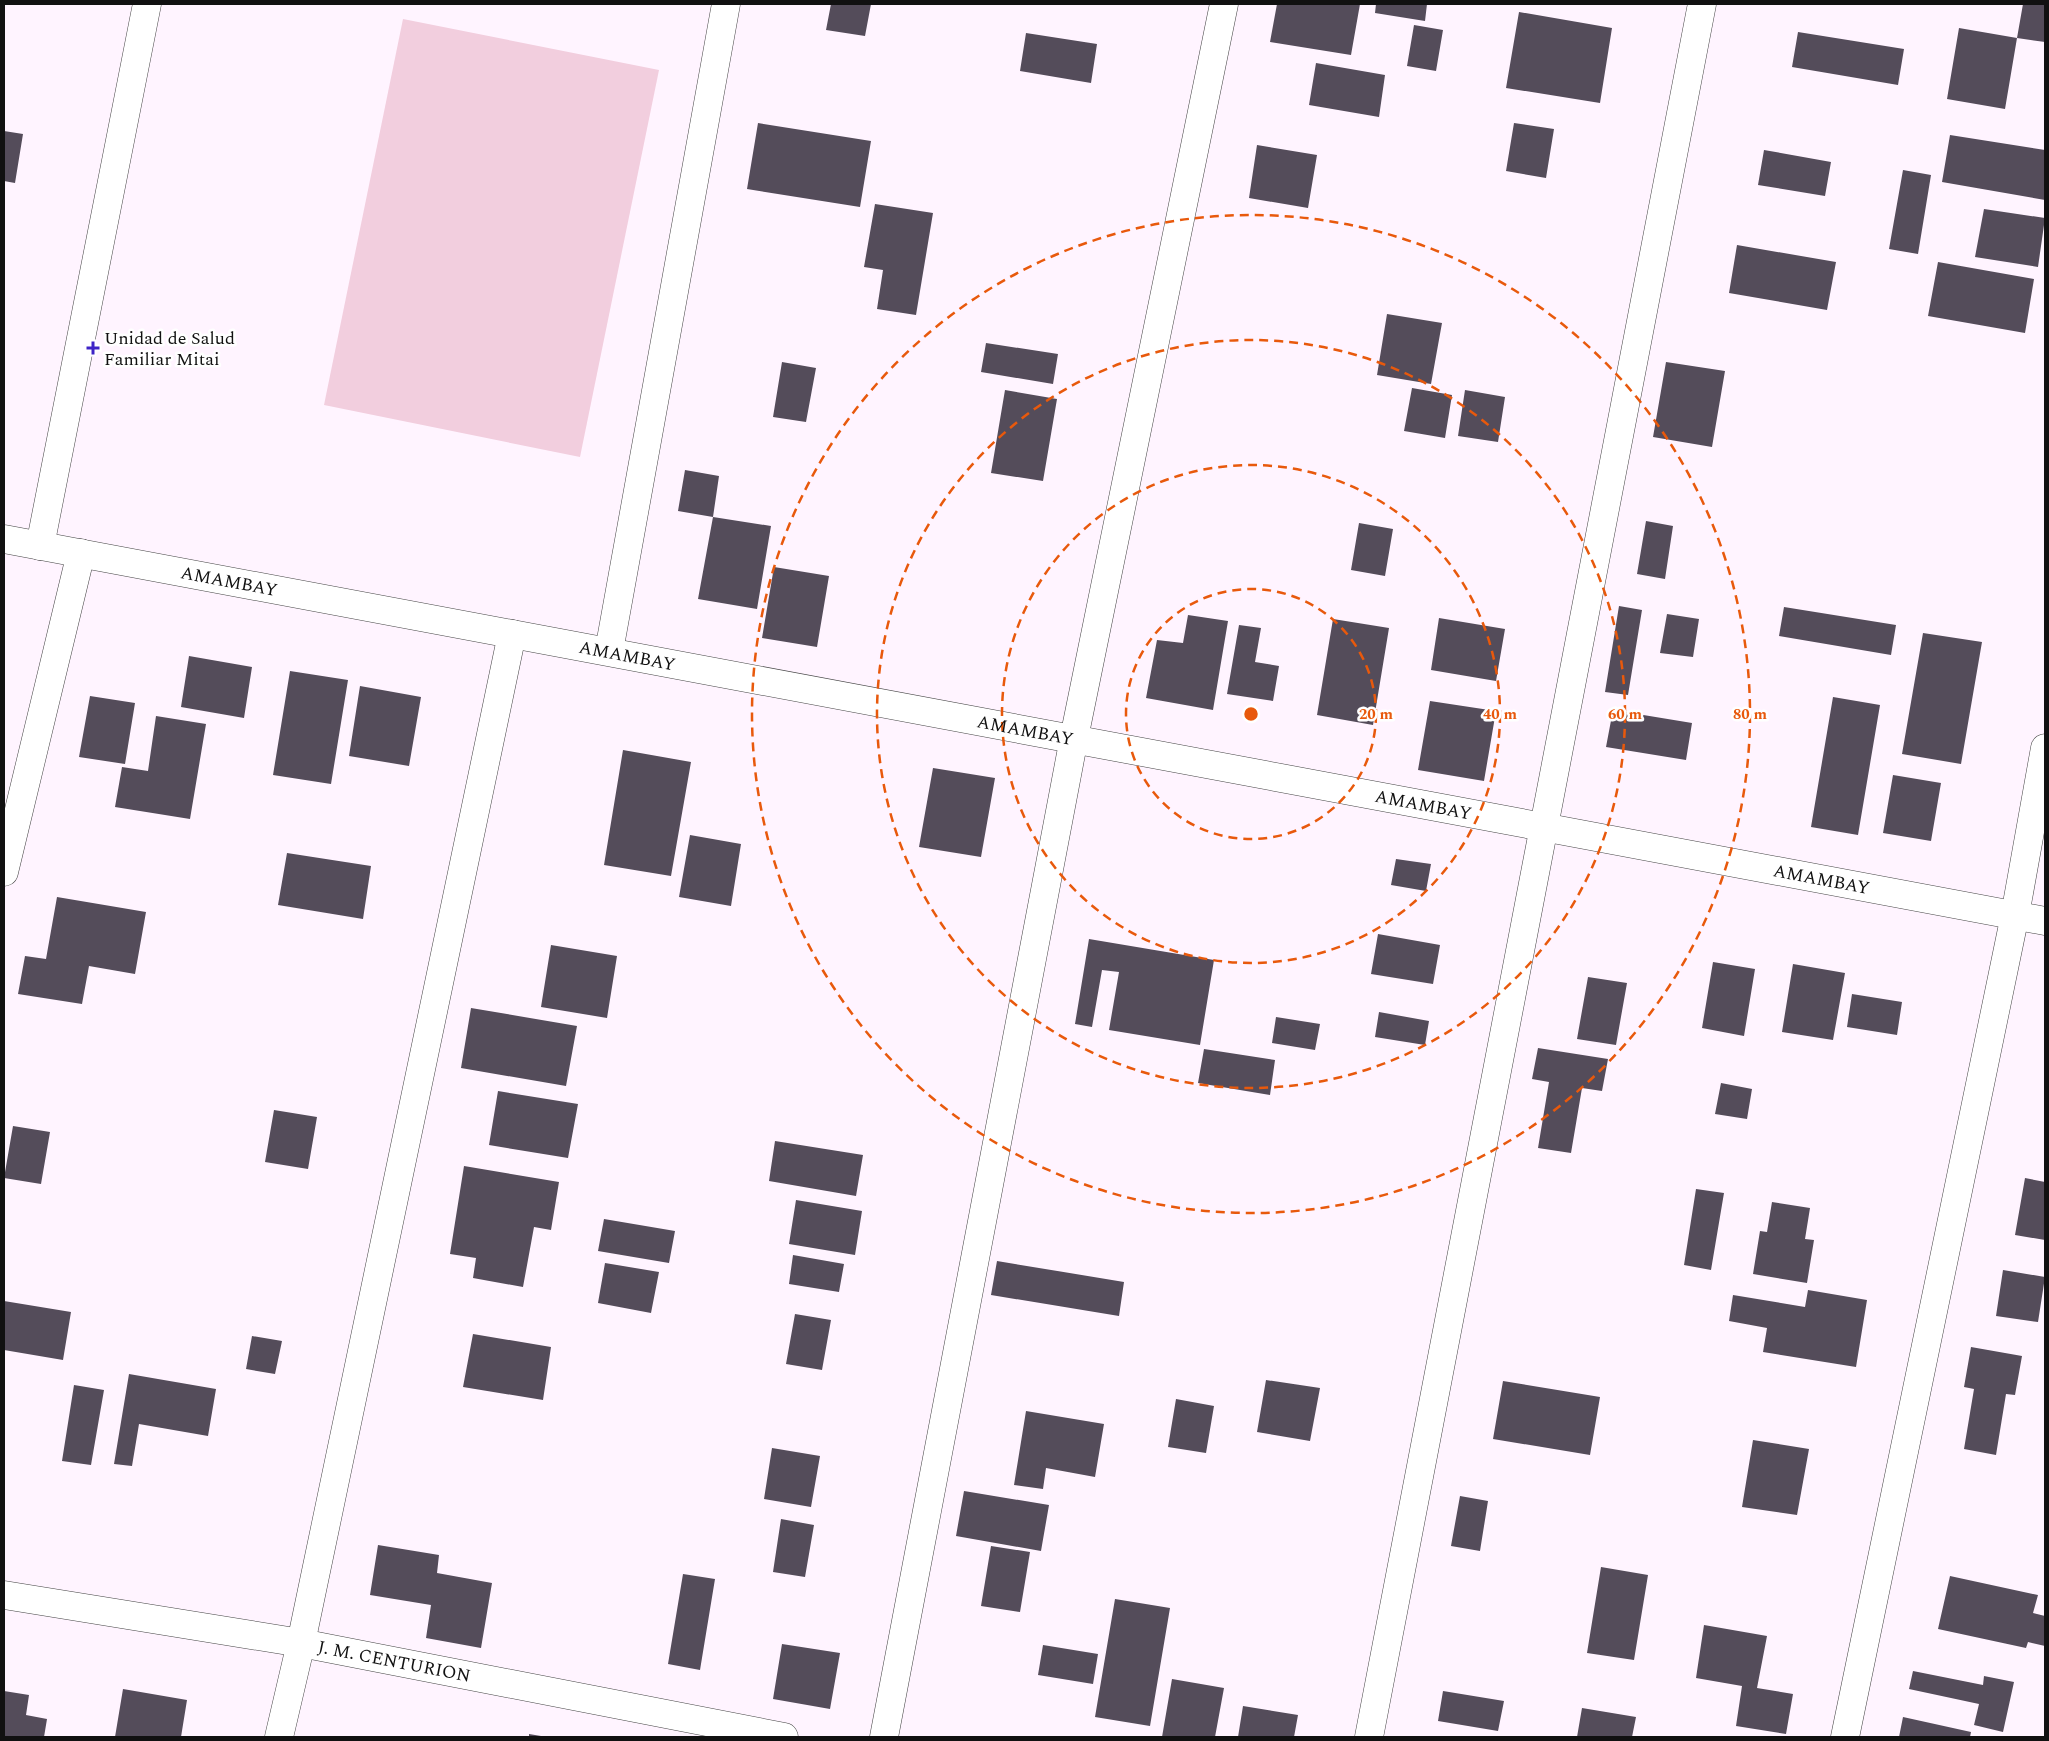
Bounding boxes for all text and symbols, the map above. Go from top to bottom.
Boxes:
place label: Unidad de Salud Familiar Mitai [104,325,235,373]
marker: Unidad de Salud Familiar Mitai [86,341,100,355]
street label: AMAMBAY [178,559,280,603]
street label: AMAMBAY [577,633,678,678]
text: 20 m [1359,703,1394,726]
text: 40 m [1483,703,1518,726]
text: 60 m [1608,703,1643,726]
text: 80 m [1733,703,1768,726]
centre of rings [1242,705,1260,723]
street label: AMAMBAY [975,708,1076,752]
street label: AMAMBAY [1373,782,1474,827]
street label: AMAMBAY [1771,857,1872,901]
street label: J. M. CENTURION [316,1633,473,1689]

